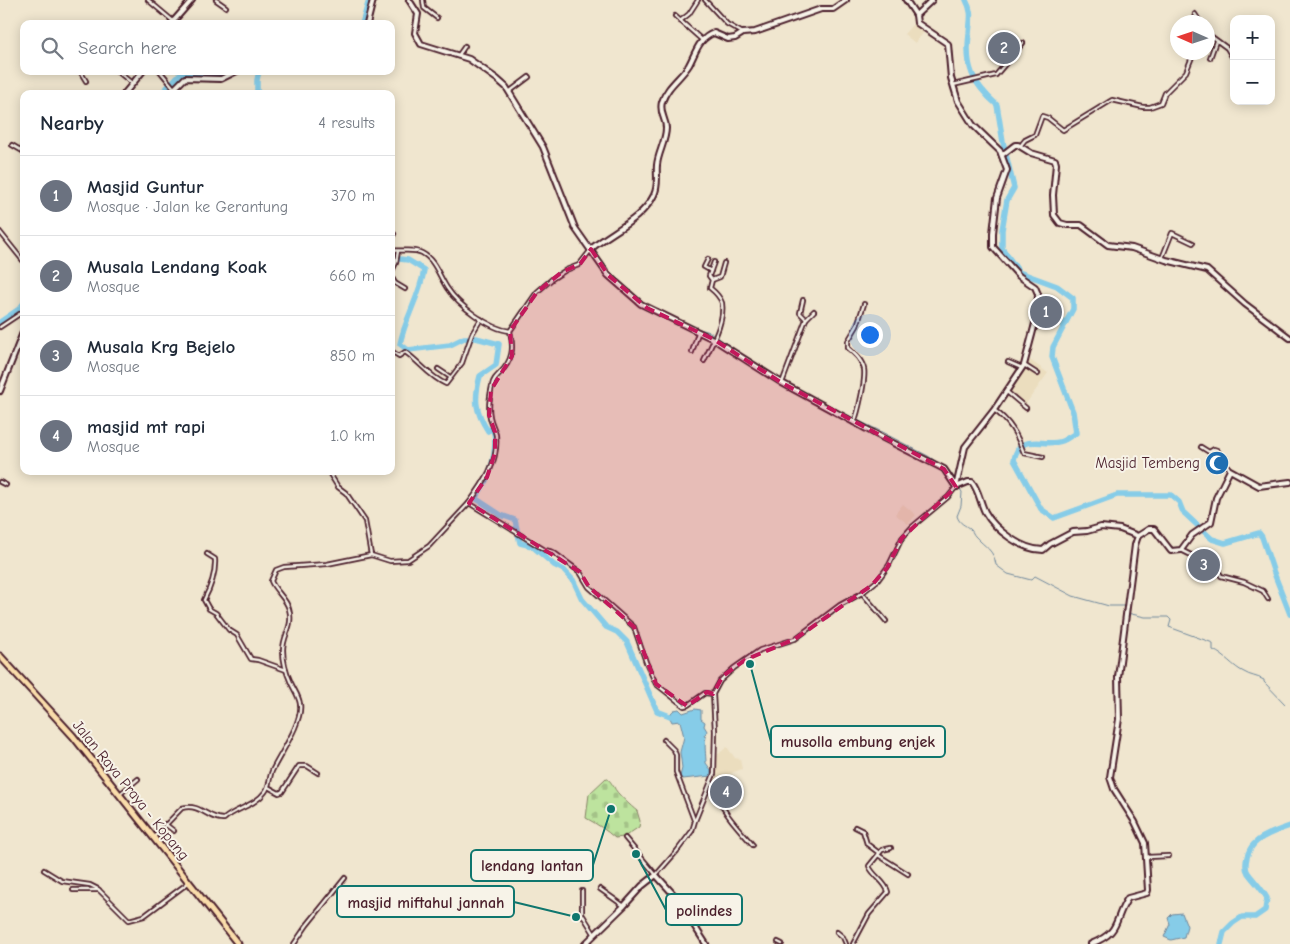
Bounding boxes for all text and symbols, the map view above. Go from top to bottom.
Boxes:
north arrow [1170,15,1215,60]
map controls [1230,15,1275,105]
button: + [1230,15,1275,60]
search box [20,20,395,75]
pin: 2 [988,29,1020,67]
icon: search [38,34,66,62]
text: Search here [78,37,177,59]
button: − [1230,60,1275,105]
text: Nearby [40,111,104,135]
text: 4 results [318,114,375,132]
text: Masjid Guntur [87,176,204,198]
text: 1 [53,187,59,205]
text: 370 m [331,187,375,205]
text: Mosque · Jalan ke Gerantung [87,198,288,216]
text: Musala Lendang Koak [87,256,267,278]
text: 2 [52,267,60,285]
text: 660 m [329,267,375,285]
text: Mosque [87,278,140,296]
pin: 1 [1030,293,1062,331]
your location [857,322,883,348]
text: Musala Krg Bejelo [87,336,235,358]
text: 3 [52,347,60,365]
text: 850 m [330,347,375,365]
text: Mosque [87,358,140,376]
text: masjid mt rapi [87,416,205,438]
text: 4 [52,427,60,445]
text: 1.0 km [330,427,375,445]
text: Mosque [87,438,140,456]
mosque icon: Masjid Tembeng [1204,450,1230,476]
place label: Masjid Tembeng [1095,454,1200,472]
pin: 3 [1188,546,1220,584]
street label: Jalan Raya Praya - Kopang [69,716,193,864]
callout: musolla embung enjek [771,726,945,757]
text: musolla embung enjek [781,733,935,751]
pin: 4 [710,773,742,811]
callout: lendang lantan [471,850,593,881]
text: lendang lantan [481,857,583,875]
callout: masjid miftahul jannah [337,886,514,917]
text: masjid miftahul jannah [348,894,505,912]
callout: polindes [666,894,742,925]
text: polindes [676,902,732,920]

